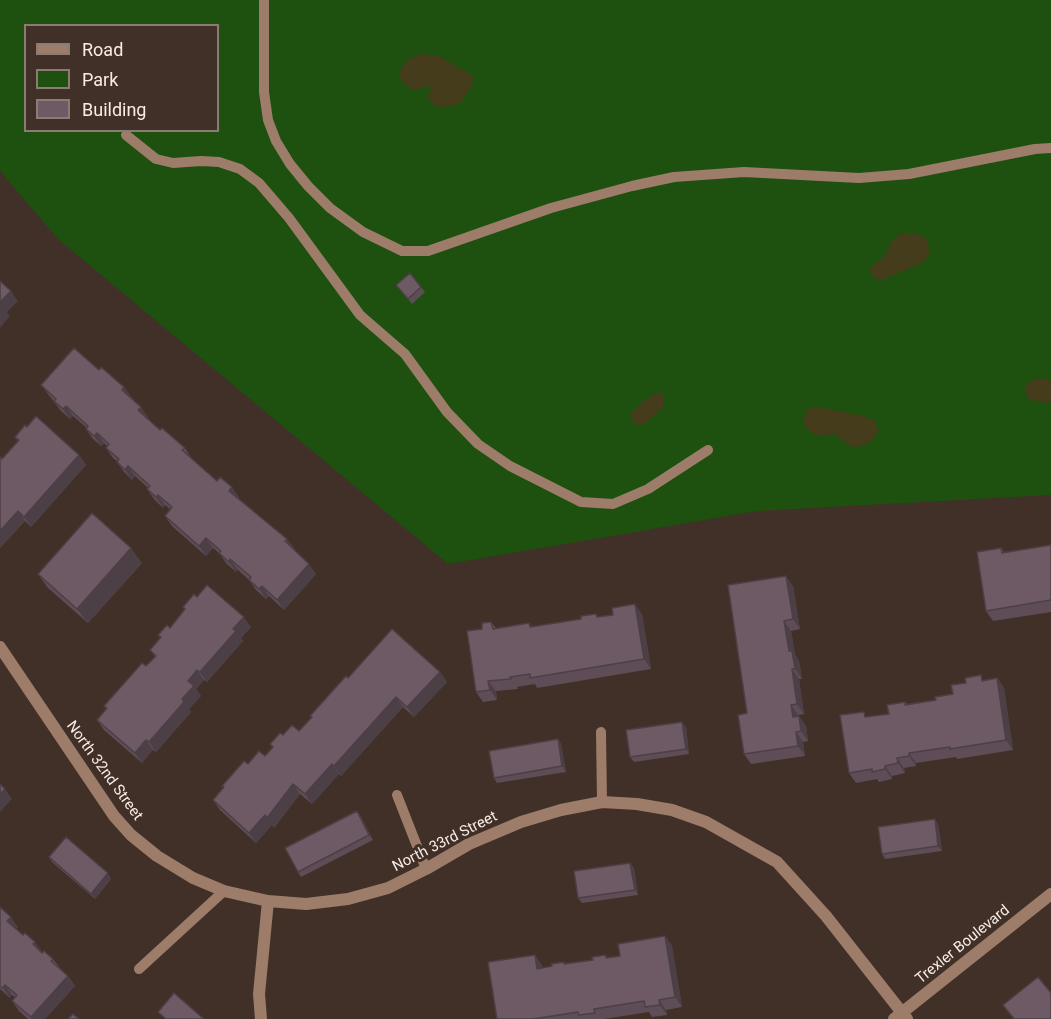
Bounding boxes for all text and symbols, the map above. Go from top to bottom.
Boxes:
legend [24,24,219,132]
text: Road [82,39,123,60]
text: Park [82,69,118,90]
text: Building [82,99,146,120]
street label: North 32nd Street [62,718,146,824]
street label: North 33rd Street [390,808,500,876]
street label: Trexler Boulevard [912,902,1014,988]

